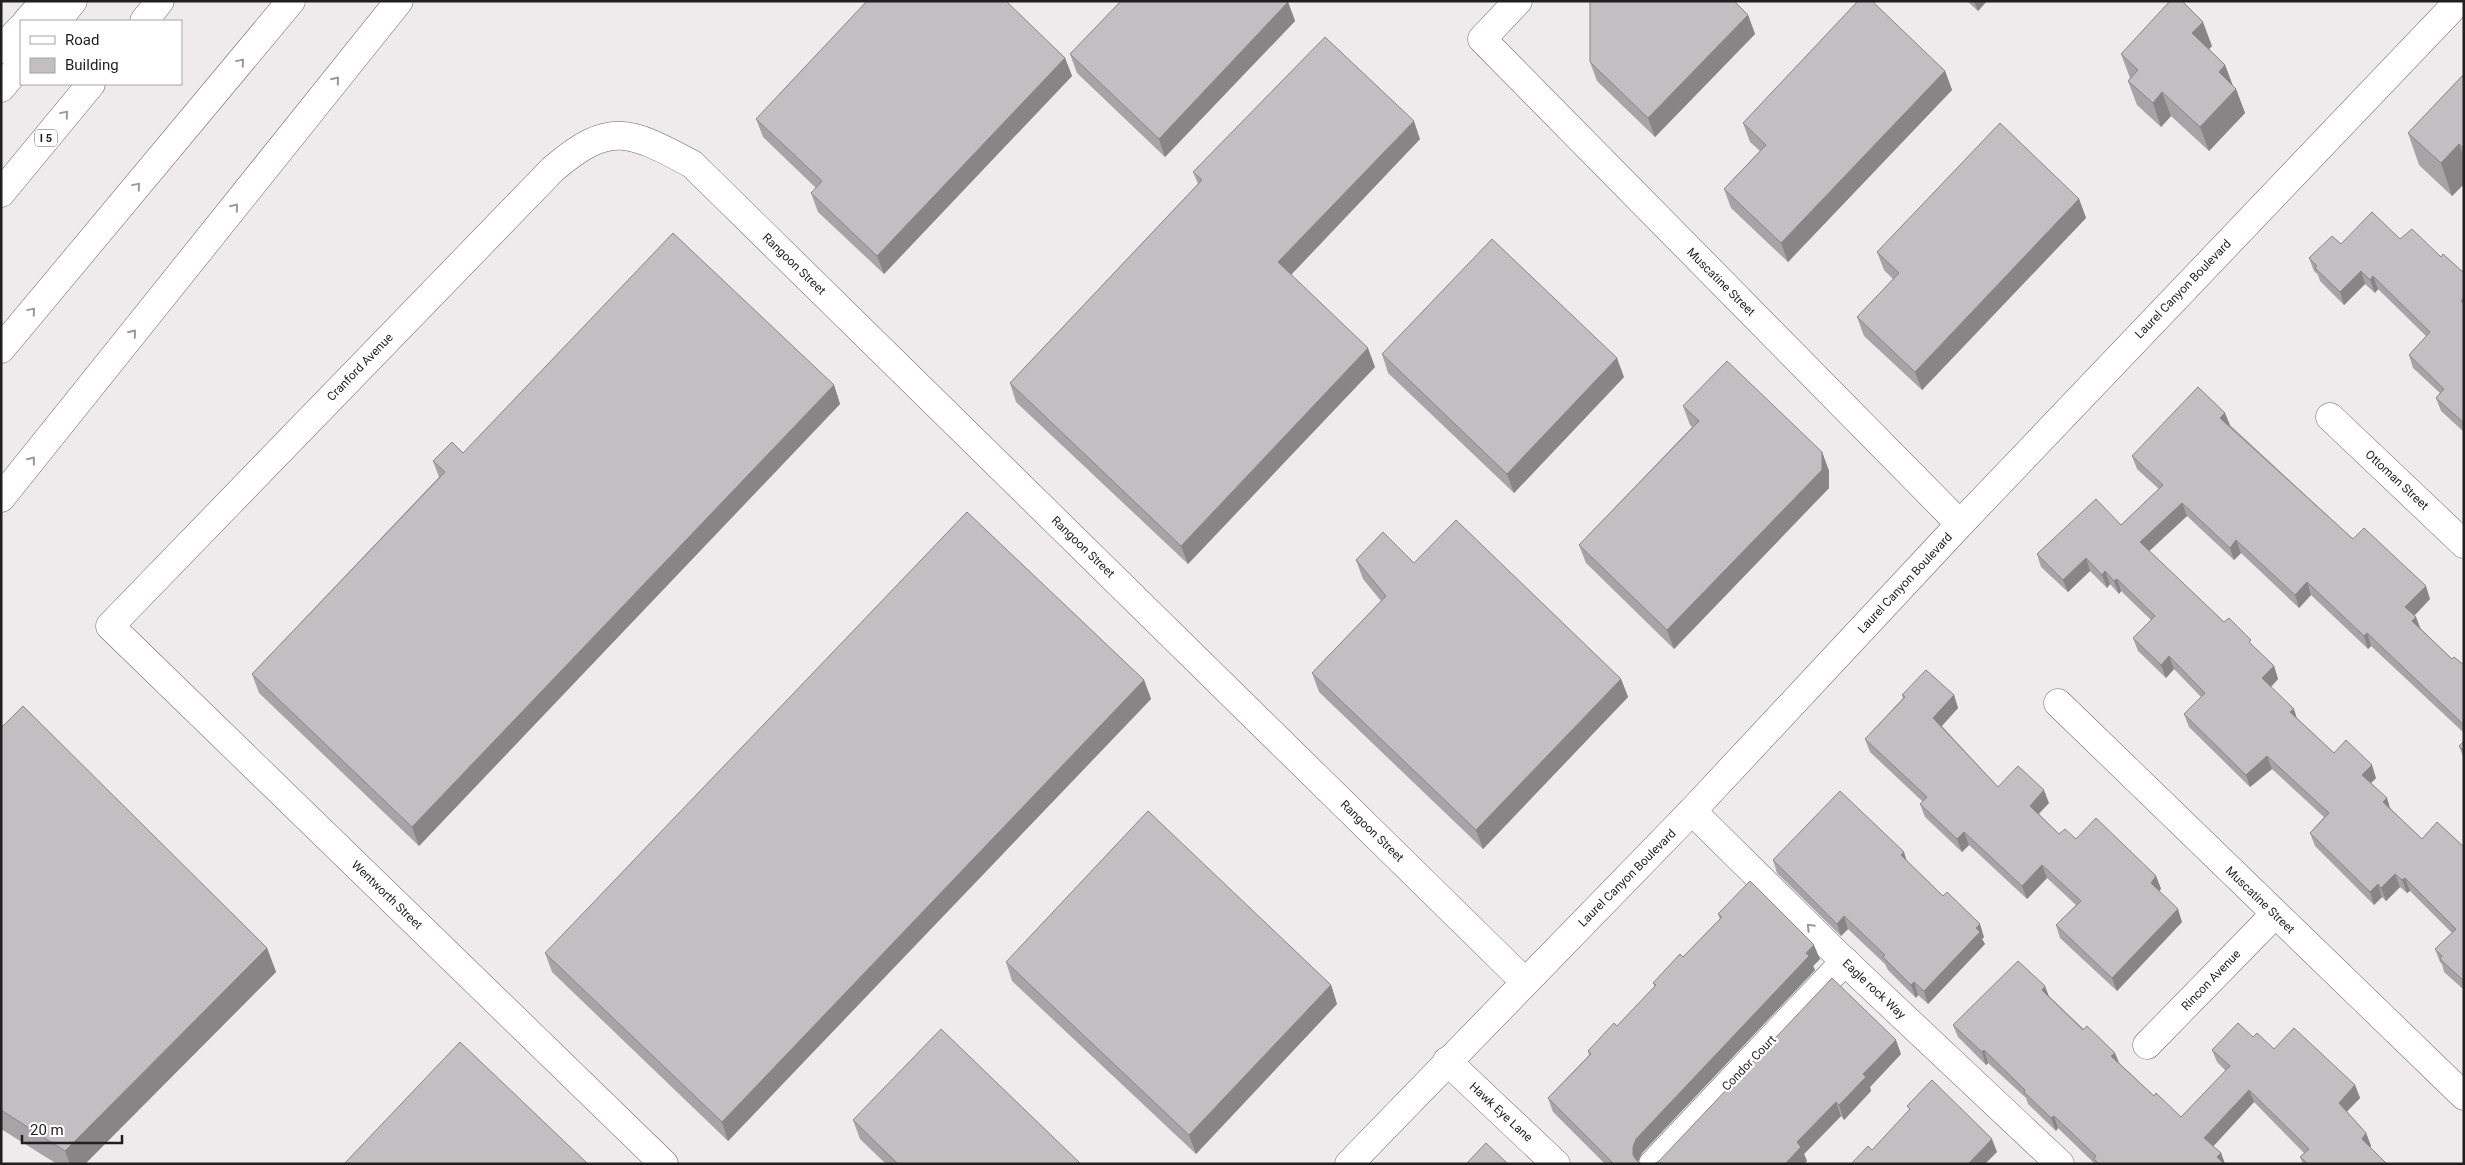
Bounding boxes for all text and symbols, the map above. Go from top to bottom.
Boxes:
legend [20,20,182,85]
text: Road [65,31,99,49]
text: Building [65,56,119,74]
one-way arrow [235,58,244,67]
one-way arrow [331,77,339,86]
one-way arrow [60,111,68,120]
road number: I 5 [35,130,57,146]
one-way arrow [131,183,140,192]
one-way arrow [229,203,238,212]
street label: Rangoon Street [760,230,828,298]
street label: Laurel Canyon Boulevard [2132,237,2234,341]
street label: Muscatine Street [1684,245,1758,319]
one-way arrow [27,308,35,317]
one-way arrow [128,330,137,339]
street label: Cranford Avenue [324,330,396,404]
street label: Ottoman Street [2363,447,2431,513]
one-way arrow [26,457,35,466]
street label: Rangoon Street [1049,513,1117,581]
street label: Laurel Canyon Boulevard [1855,530,1955,636]
street label: Rangoon Street [1338,797,1406,865]
street label: Laurel Canyon Boulevard [1575,826,1679,930]
street label: Wentworth Street [349,858,425,932]
street label: Muscatine Street [2223,864,2297,937]
one-way arrow [1807,924,1816,933]
street label: Rincon Avenue [2179,947,2243,1013]
street label: Eagle rock Way [1840,956,1909,1022]
street label: Condor Court [1719,1032,1779,1094]
street label: Hawk Eye Lane [1467,1079,1535,1145]
scale bar [22,1112,122,1144]
text: 20 m [30,1121,64,1139]

